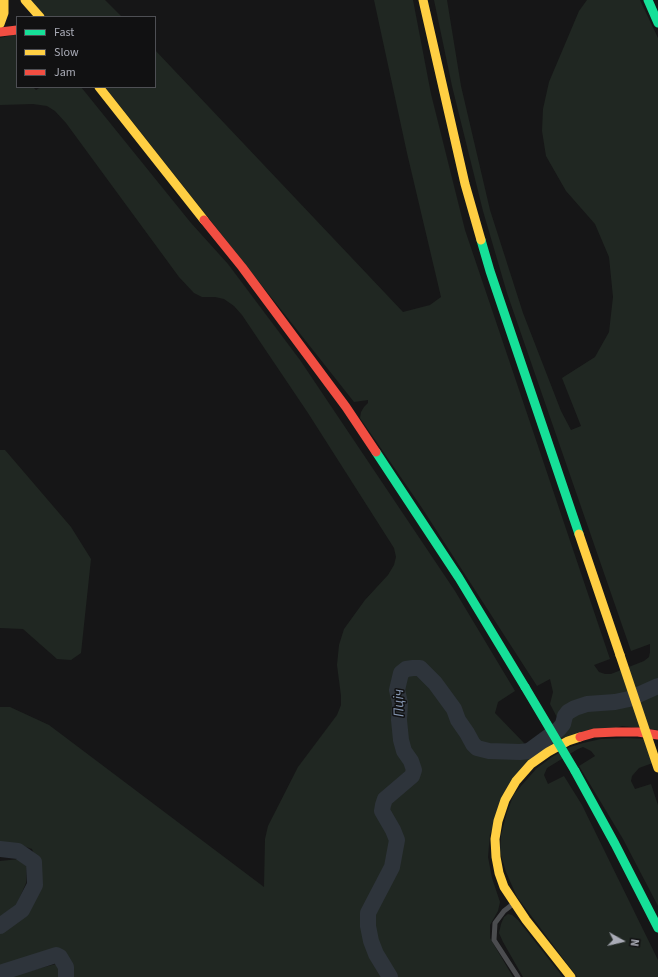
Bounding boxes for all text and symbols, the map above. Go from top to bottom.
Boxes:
legend [16,16,156,88]
text: Fast [54,24,74,41]
text: Slow [54,44,79,61]
text: Jam [54,64,76,81]
water label: Пціч [391,689,409,717]
north arrow [602,921,642,961]
text: N [626,938,642,947]

